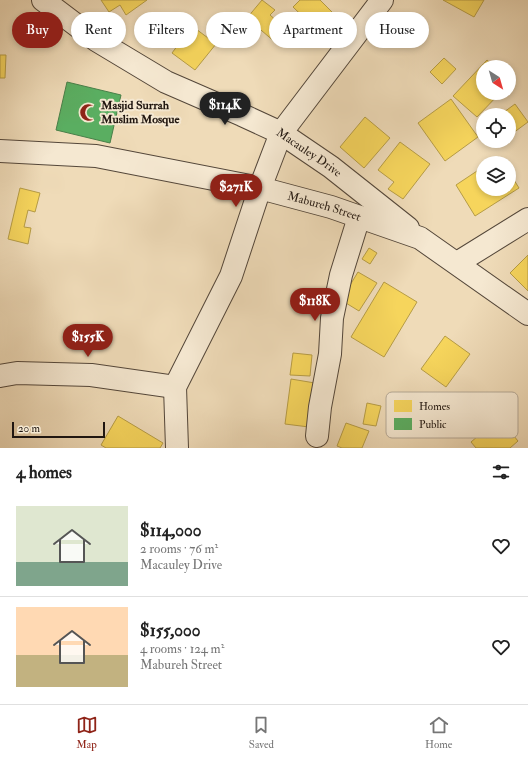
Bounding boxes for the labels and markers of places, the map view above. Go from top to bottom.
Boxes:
pin: $114K [197,92,253,126]
place label: Masjid Surrah Muslim Mosque [100,98,181,127]
mosque icon: Masjid Surrah Muslim Mosque [78,102,98,122]
pin: $271K [208,174,264,208]
pin: $118K [287,288,343,322]
pin: $155K [60,324,116,358]

